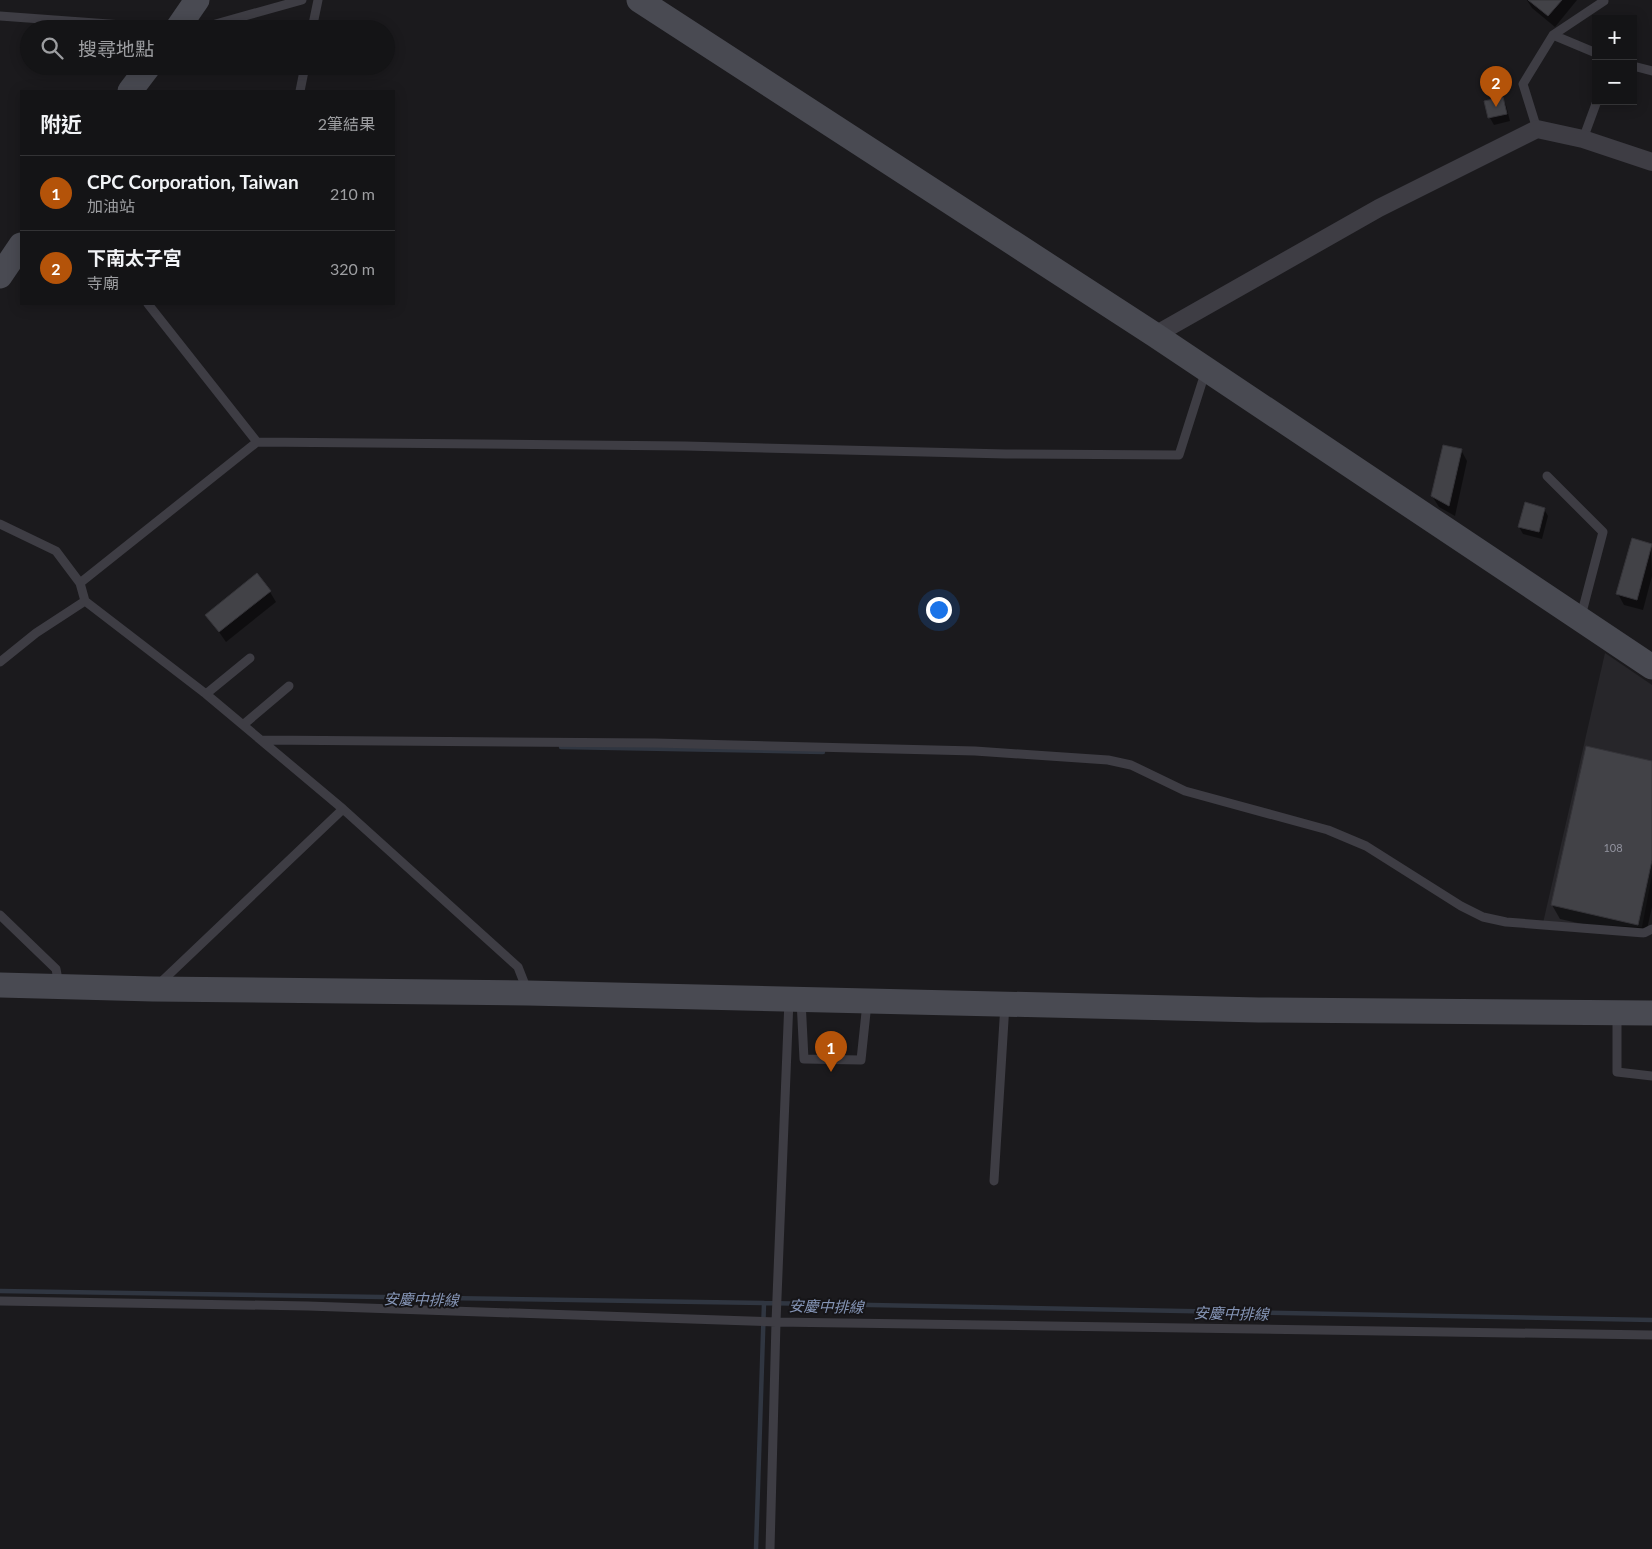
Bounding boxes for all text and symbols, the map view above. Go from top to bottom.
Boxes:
map controls [1592,15,1637,105]
button: + [1592,15,1637,60]
search box [20,20,395,75]
icon: search [38,34,66,62]
text: 搜尋地點 [78,37,154,60]
button: − [1592,60,1637,105]
pin: 2 [1480,66,1512,107]
text: 附近 [40,111,82,136]
text: 2筆結果 [318,114,375,133]
text: CPC Corporation, Taiwan [87,170,299,193]
text: 1 [51,184,61,203]
text: 210 m [330,184,375,203]
text: 加油站 [87,196,135,215]
text: 下南太子宮 [87,246,182,269]
text: 2 [51,259,61,278]
text: 320 m [330,259,375,278]
text: 寺廟 [87,273,119,292]
your location [926,597,952,623]
house number: 108 [1603,841,1623,854]
pin: 1 [815,1031,847,1072]
water label: 安慶中排線 [383,1289,461,1309]
water label: 安慶中排線 [788,1296,866,1316]
water label: 安慶中排線 [1193,1303,1271,1323]

